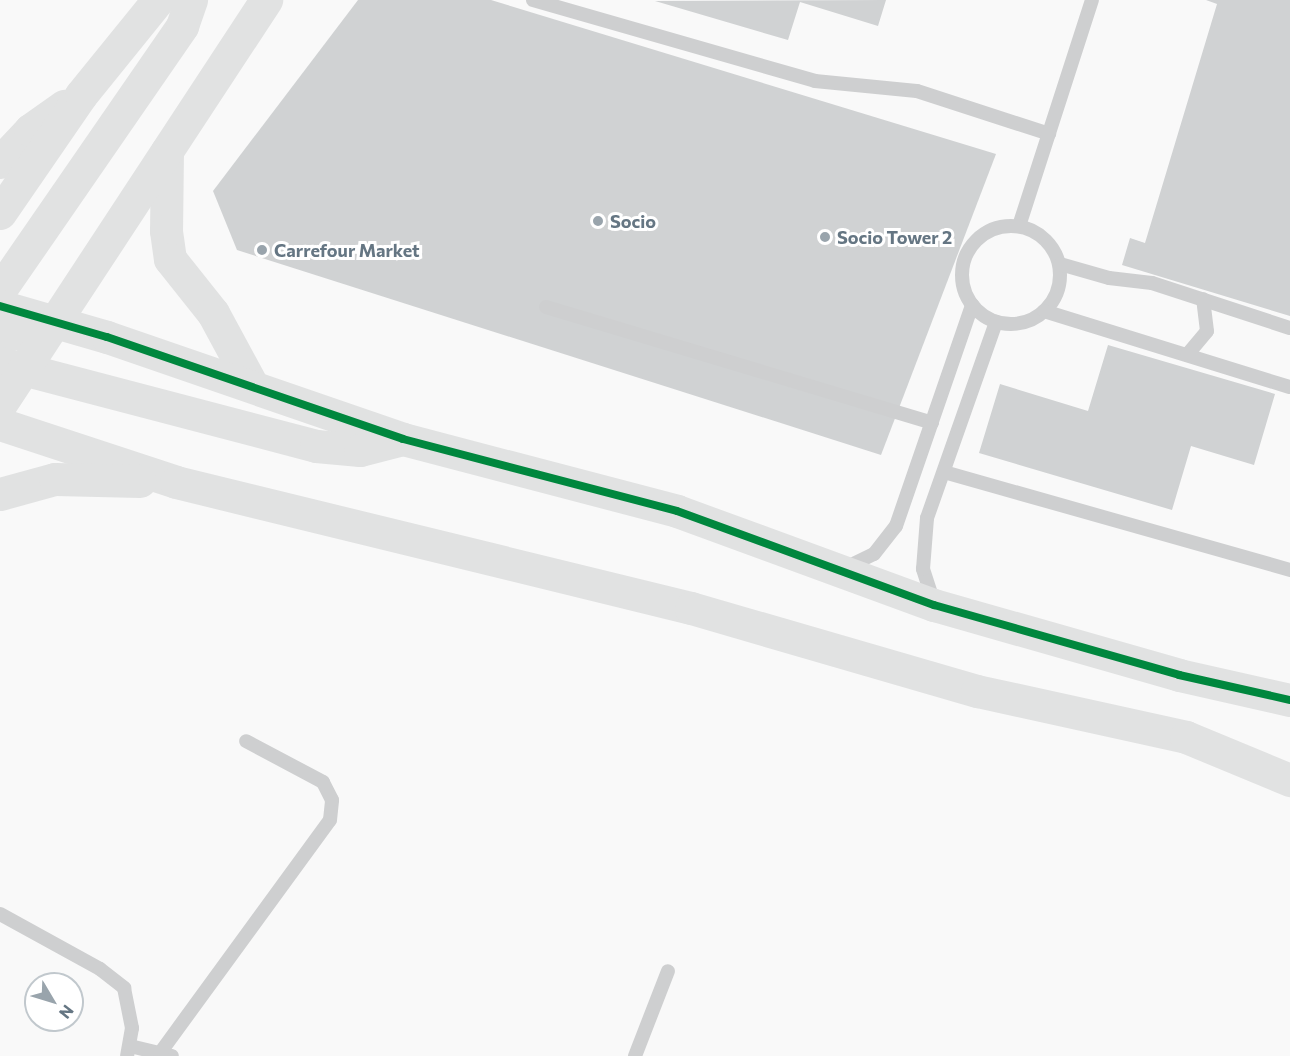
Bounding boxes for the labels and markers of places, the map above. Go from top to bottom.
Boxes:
place label: Socio [610,210,656,232]
marker: Socio [591,214,605,228]
place label: Socio Tower 2 [837,226,952,248]
marker: Socio Tower 2 [818,230,832,244]
place label: Carrefour Market [274,239,420,261]
marker: Carrefour Market [255,243,269,257]

